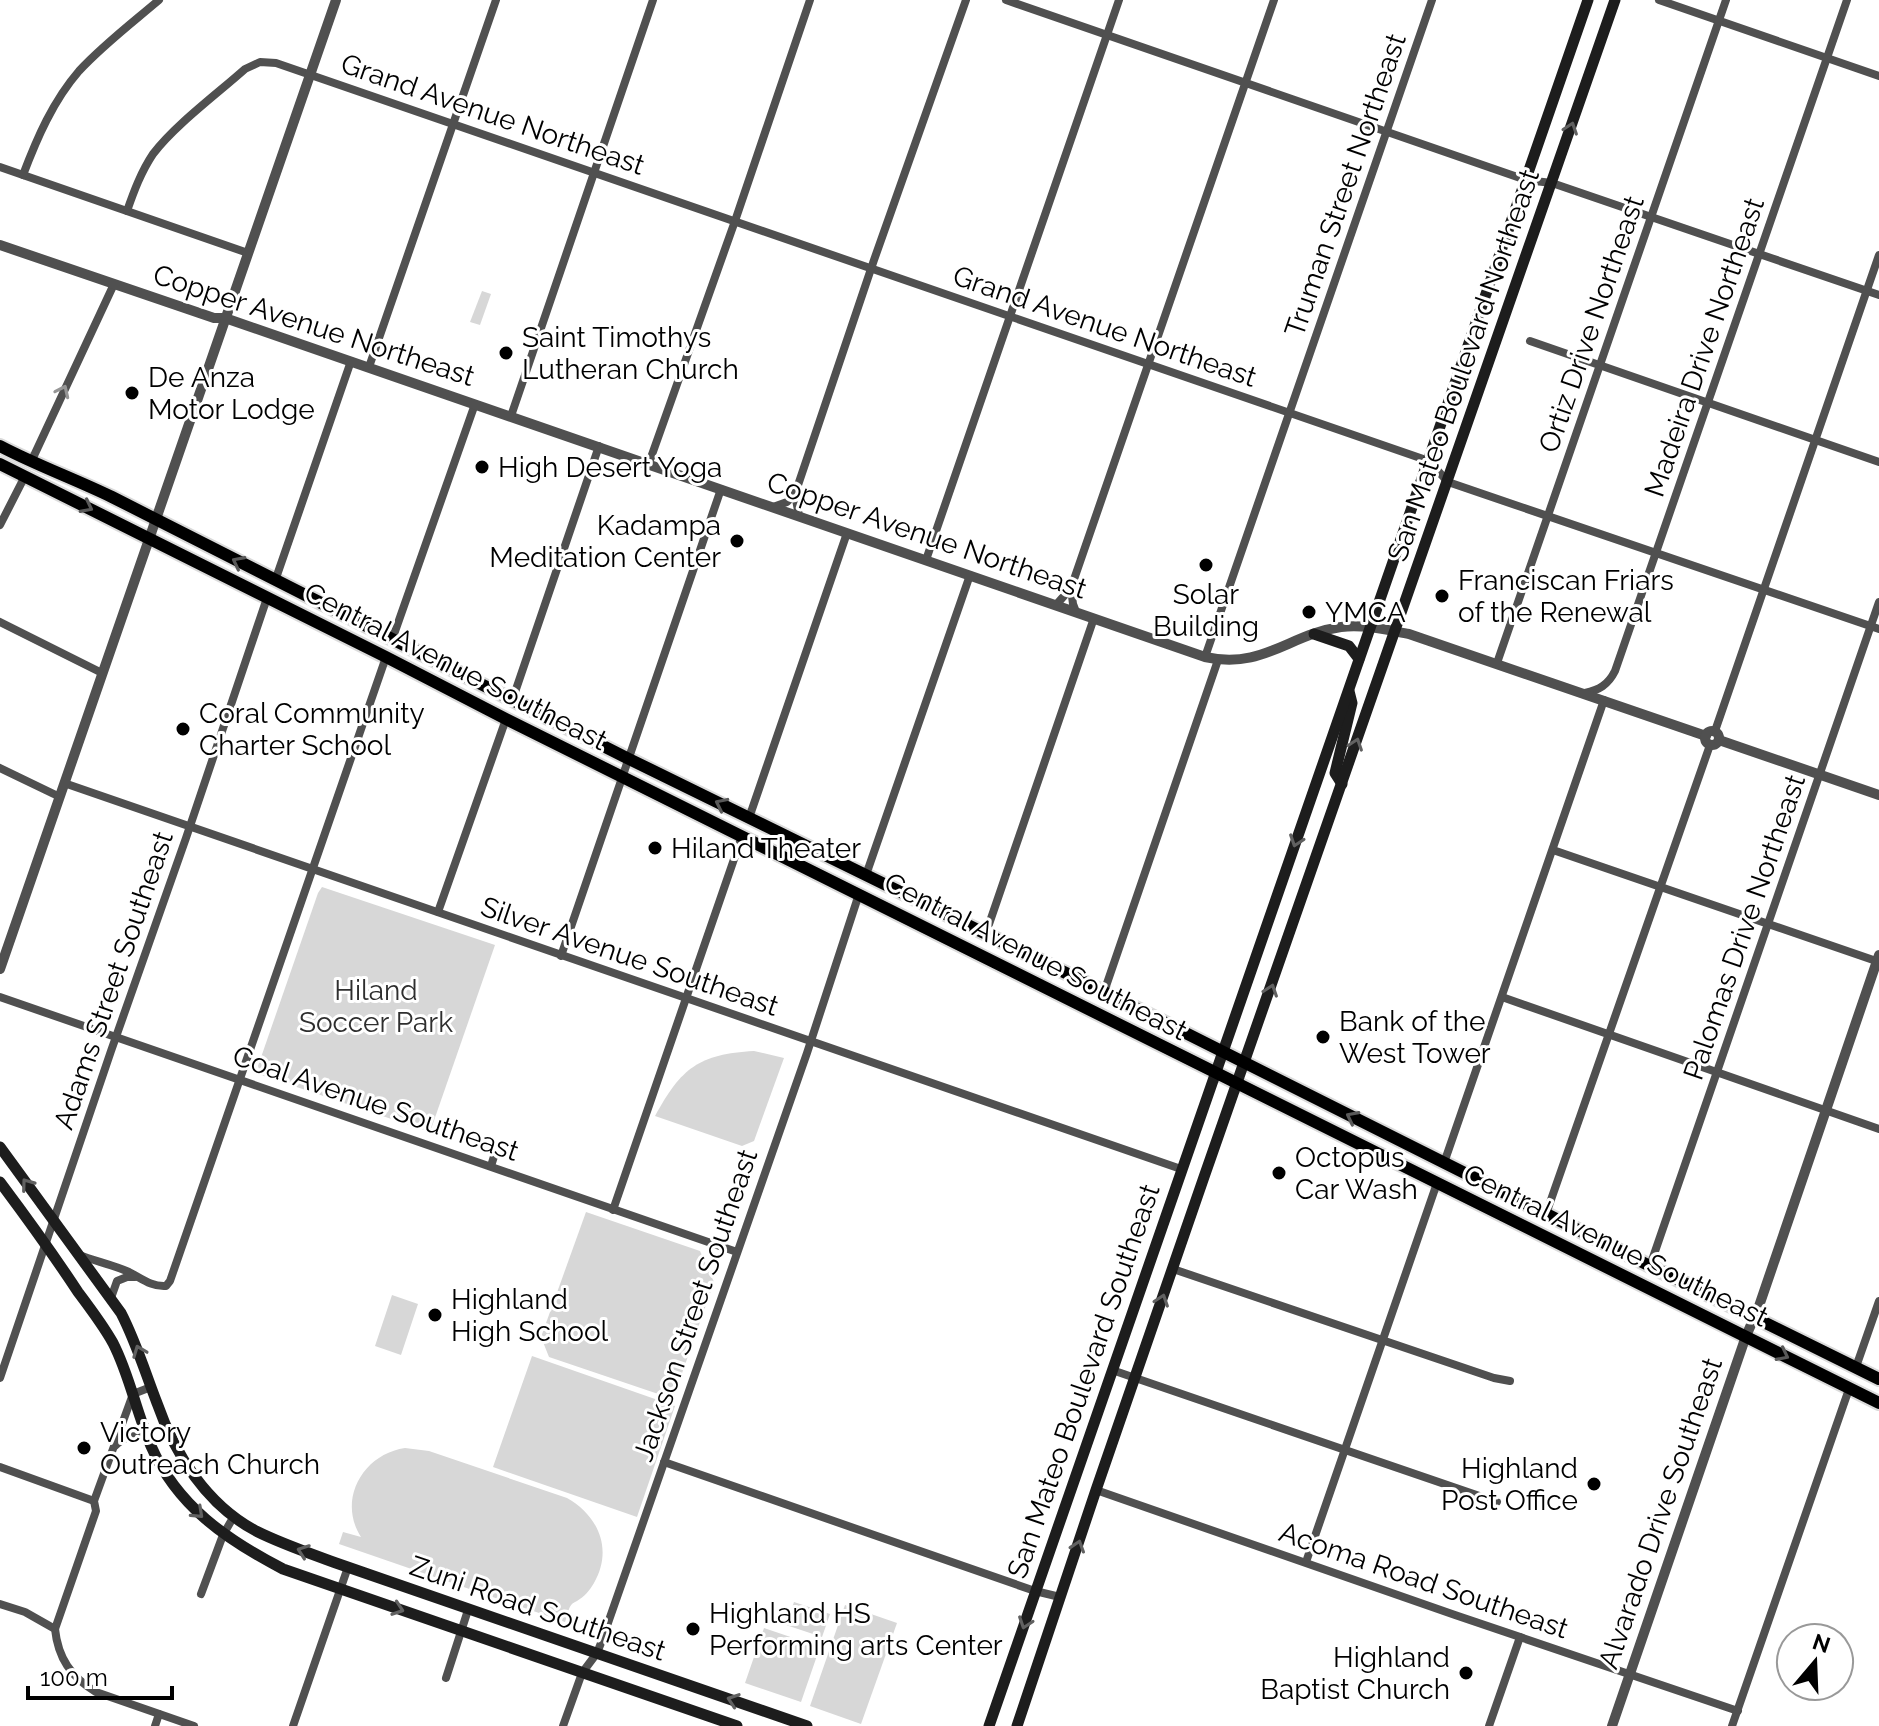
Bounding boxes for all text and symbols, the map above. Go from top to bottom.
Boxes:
street label: Truman Street Northeast [1278,29,1413,341]
street label: Grand Avenue Northeast [337,47,649,182]
one-way arrow [1561,122,1577,136]
street label: San Mateo Boulevard Northeast [1381,164,1546,565]
street label: Ortiz Drive Northeast [1532,191,1651,457]
street label: Madeira Drive Northeast [1638,193,1771,501]
street label: Copper Avenue Northeast [149,258,479,393]
street label: Grand Avenue Northeast [949,259,1261,394]
place label: Saint Timothys Lutheran Church [522,321,739,386]
marker: Saint Timothys Lutheran Church [497,344,515,362]
place label: De Anza Motor Lodge [148,361,315,426]
marker: De Anza Motor Lodge [123,384,141,402]
one-way arrow [53,385,69,399]
place label: High Desert Yoga [498,451,722,484]
marker: High Desert Yoga [473,458,491,476]
street label: Copper Avenue Northeast [763,465,1092,606]
one-way arrow [78,497,93,513]
place label: Kadampa Meditation Center [489,509,721,574]
marker: Kadampa Meditation Center [728,532,746,550]
one-way arrow [232,556,247,571]
marker: Solar Building [1197,556,1215,574]
place label: Franciscan Friars of the Renewal [1458,564,1674,629]
street label: Central Avenue Southeast [299,576,613,758]
place label: Solar Building [1153,578,1259,643]
marker: Franciscan Friars of the Renewal [1433,587,1451,605]
place label: YMCA [1325,596,1406,629]
marker: YMCA [1300,603,1318,621]
place label: Coral Community Charter School [199,697,425,762]
marker: Coral Community Charter School [174,720,192,738]
one-way arrow [1346,738,1363,752]
street label: Palomas Drive Northeast [1677,770,1812,1084]
one-way arrow [714,798,729,814]
street label: Adams Street Southeast [47,826,180,1133]
place label: Hiland Theater [671,832,861,865]
one-way arrow [1289,833,1305,847]
marker: Hiland Theater [646,839,664,857]
street label: Central Avenue Southeast [879,866,1193,1048]
street label: Silver Avenue Southeast [477,890,784,1023]
park label: Hiland Soccer Park [299,974,453,1039]
one-way arrow [1261,984,1277,998]
place label: Bank of the West Tower [1339,1005,1491,1070]
marker: Bank of the West Tower [1314,1028,1332,1046]
street label: Coal Avenue Southeast [229,1039,524,1168]
one-way arrow [1345,1111,1360,1126]
place label: Octopus Car Wash [1295,1141,1418,1206]
street label: Jackson Street Southeast [627,1144,765,1465]
street label: Central Avenue Southeast [1458,1157,1774,1334]
marker: Octopus Car Wash [1270,1164,1288,1182]
one-way arrow [22,1178,37,1192]
street label: San Mateo Boulevard Southeast [1000,1179,1167,1583]
place label: Highland High School [451,1283,609,1348]
one-way arrow [1153,1294,1169,1308]
marker: Highland High School [426,1306,444,1324]
one-way arrow [132,1345,149,1359]
one-way arrow [1774,1345,1789,1361]
street label: Alvarado Drive Southeast [1592,1353,1729,1673]
place label: Victory Outreach Church [100,1416,320,1481]
marker: Victory Outreach Church [75,1439,93,1457]
place label: Highland Post Office [1441,1452,1578,1517]
marker: Highland Post Office [1585,1475,1603,1493]
one-way arrow [188,1504,203,1518]
street label: Acoma Road Southeast [1275,1515,1573,1646]
one-way arrow [1068,1540,1084,1554]
one-way arrow [297,1544,311,1561]
street label: Zuni Road Southeast [406,1549,671,1668]
place label: Highland HS Performing arts Center [709,1597,1003,1662]
one-way arrow [390,1599,404,1615]
one-way arrow [1018,1615,1034,1629]
marker: Highland HS Performing arts Center [684,1620,702,1638]
north arrow [1775,1622,1855,1702]
text: N [1809,1628,1834,1658]
place label: Highland Baptist Church [1260,1641,1450,1706]
scale bar [28,1650,172,1700]
text: 100 m [40,1663,108,1692]
marker: Highland Baptist Church [1457,1664,1475,1682]
one-way arrow [727,1694,741,1710]

